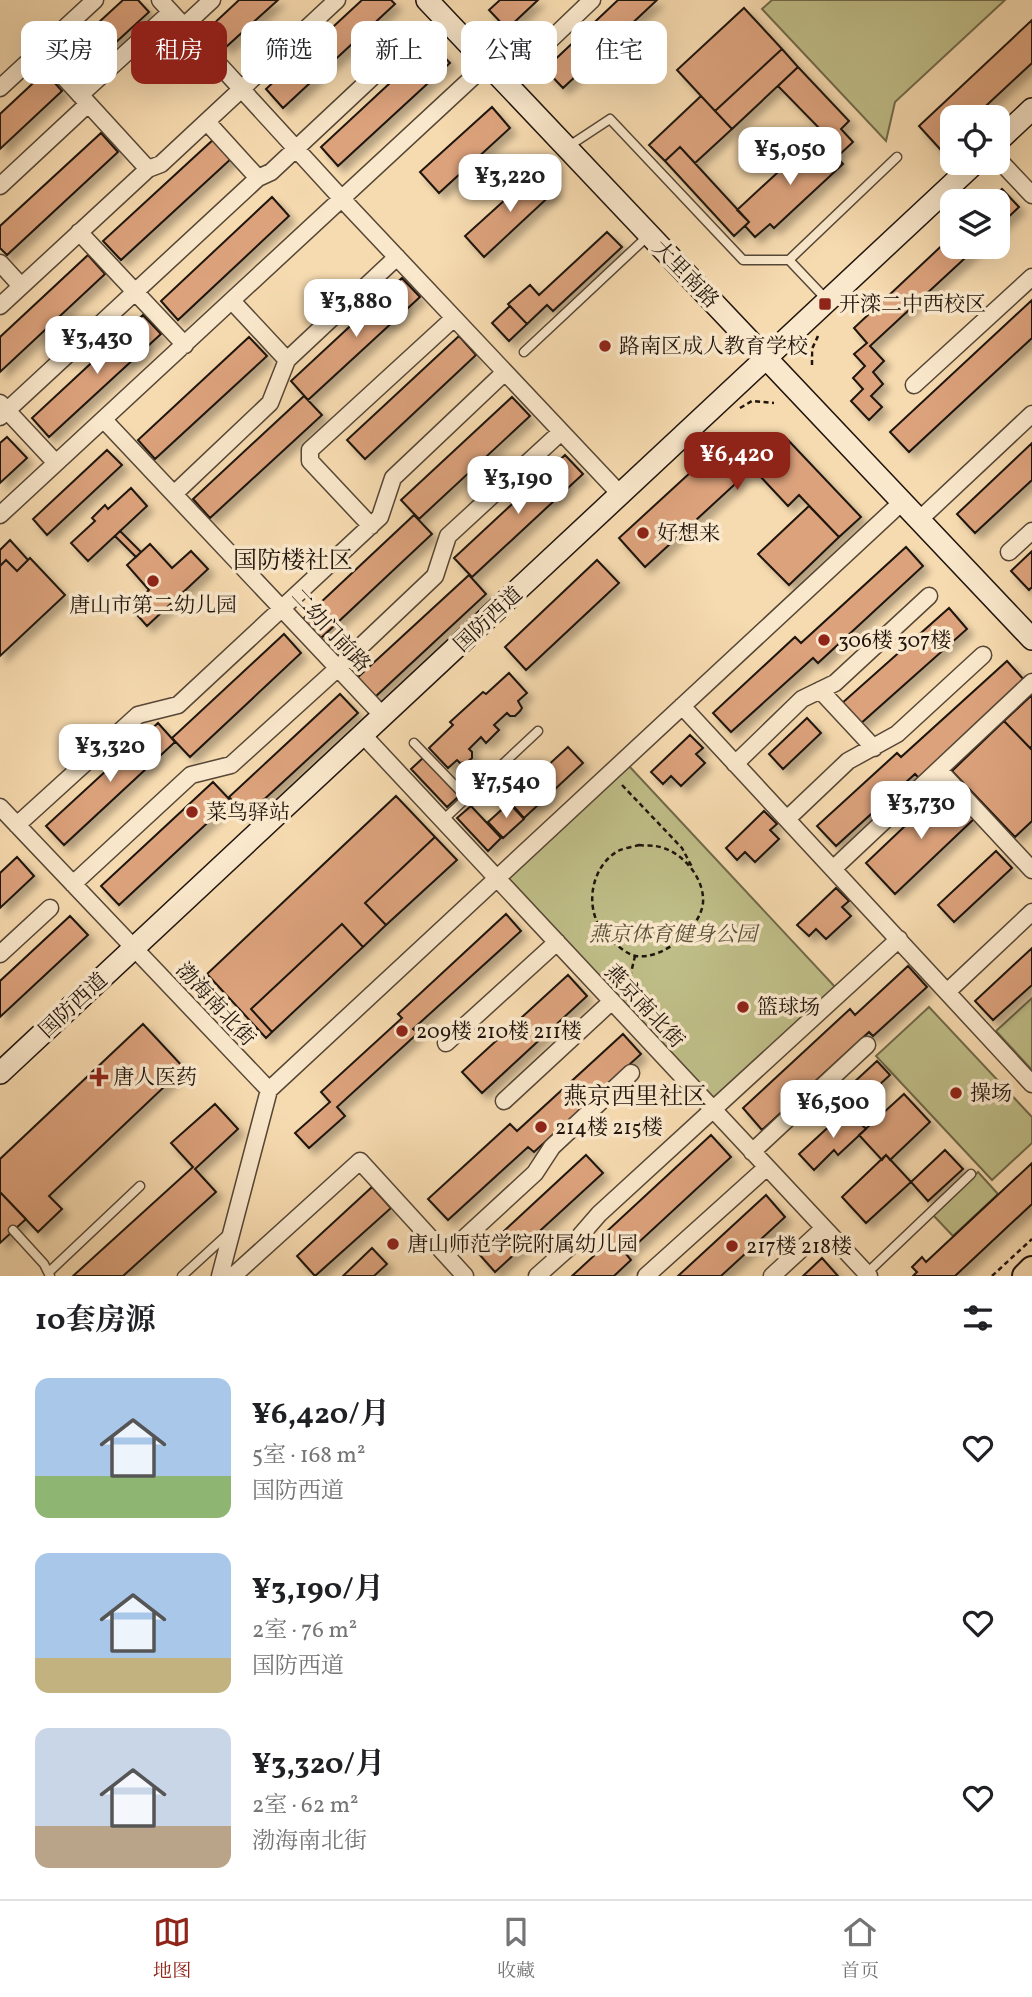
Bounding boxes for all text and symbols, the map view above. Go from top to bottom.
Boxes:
chip: 买房 [21,21,117,84]
chip: 租房 [131,21,227,84]
chip: 筛选 [241,21,337,84]
chip: 新上 [351,21,447,84]
chip: 公寓 [461,21,557,84]
chip: 住宅 [571,21,667,84]
map controls [940,105,1010,259]
button: locate [940,105,1010,175]
pin: ¥5,050 [733,128,847,187]
text: ¥5,050 [754,134,826,166]
pin: ¥3,220 [453,154,567,214]
text: ¥3,220 [475,161,545,193]
button: layers [940,189,1010,259]
street label: 大里南路 [645,235,725,315]
pin: ¥3,880 [299,280,413,339]
text: ¥3,880 [320,286,392,318]
place label: 开滦二中西校区 [839,291,986,320]
marker: 开滦二中西校区 [817,296,833,312]
pin: ¥3,430 [40,316,154,376]
text: ¥3,430 [61,323,133,355]
place label: 路南区成人教育学校 [619,333,808,362]
marker: 路南区成人教育学校 [597,338,613,354]
pin: ¥6,420 [680,433,794,492]
text: ¥6,420 [700,439,774,471]
pin: ¥3,190 [461,456,575,516]
text: ¥3,190 [483,463,553,495]
place label: 好想来 [657,520,720,549]
marker: 好想来 [635,525,651,541]
district label: 国防楼社区 [233,545,353,579]
marker: 唐山市第二幼儿园 [145,573,161,589]
street label: 国防西道 [448,581,530,659]
street label: 二幼门前路 [283,583,376,679]
place label: 唐山市第二幼儿园 [69,592,237,621]
place label: 306楼 307楼 [838,627,951,656]
marker: 306楼 307楼 [816,632,832,648]
pin: ¥3,320 [53,724,167,784]
text: ¥3,320 [75,731,145,763]
pin: ¥7,540 [449,760,563,820]
text: ¥7,540 [472,767,540,799]
pin: ¥3,730 [864,782,978,841]
text: ¥3,730 [887,788,955,820]
place label: 菜鸟驿站 [206,799,290,828]
marker: 菜鸟驿站 [184,804,200,820]
park label: 燕京体育健身公园 [589,921,760,950]
street label: 渤海南北街 [168,957,261,1053]
street label: 燕京南北街 [597,959,690,1055]
street label: 国防西道 [33,967,115,1045]
place label: 篮球场 [757,994,820,1023]
marker: 篮球场 [735,999,751,1015]
place label: 209楼 210楼 211楼 [416,1018,582,1047]
marker: 209楼 210楼 211楼 [394,1023,410,1039]
place label: 唐人医药 [113,1064,197,1093]
marker: 唐人医药 [91,1069,107,1085]
pin: ¥6,500 [776,1080,890,1140]
place label: 操场 [970,1080,1012,1109]
district label: 燕京西里社区 [563,1081,707,1115]
marker: 操场 [948,1085,964,1101]
text: ¥6,500 [797,1087,870,1119]
place label: 214楼 215楼 [555,1114,663,1143]
marker: 214楼 215楼 [533,1119,549,1135]
place label: 唐山师范学院附属幼儿园 [407,1231,638,1260]
place label: 217楼 218楼 [746,1233,852,1262]
marker: 唐山师范学院附属幼儿园 [385,1236,401,1252]
marker: 217楼 218楼 [724,1238,740,1254]
icon: filters [959,1299,997,1337]
text: 10套房源 [35,1300,156,1342]
text: ¥6,420/月 [252,1394,390,1436]
icon: home [91,1406,175,1490]
icon: heart [959,1429,997,1467]
text: 5室 · 168 m² [252,1440,365,1472]
text: 国防西道 [252,1476,344,1508]
text: ¥3,190/月 [252,1569,384,1611]
icon: home [91,1581,175,1665]
icon: heart [959,1604,997,1642]
text: 2室 · 76 m² [252,1615,357,1647]
text: 国防西道 [252,1651,344,1683]
text: ¥3,320/月 [252,1744,385,1786]
icon: home [91,1756,175,1840]
icon: heart [959,1779,997,1817]
text: 2室 · 62 m² [252,1790,359,1822]
text: 渤海南北街 [252,1826,367,1858]
tab: 地图 [153,1913,191,1985]
tab: 收藏 [497,1913,535,1985]
tab: 首页 [841,1913,879,1985]

